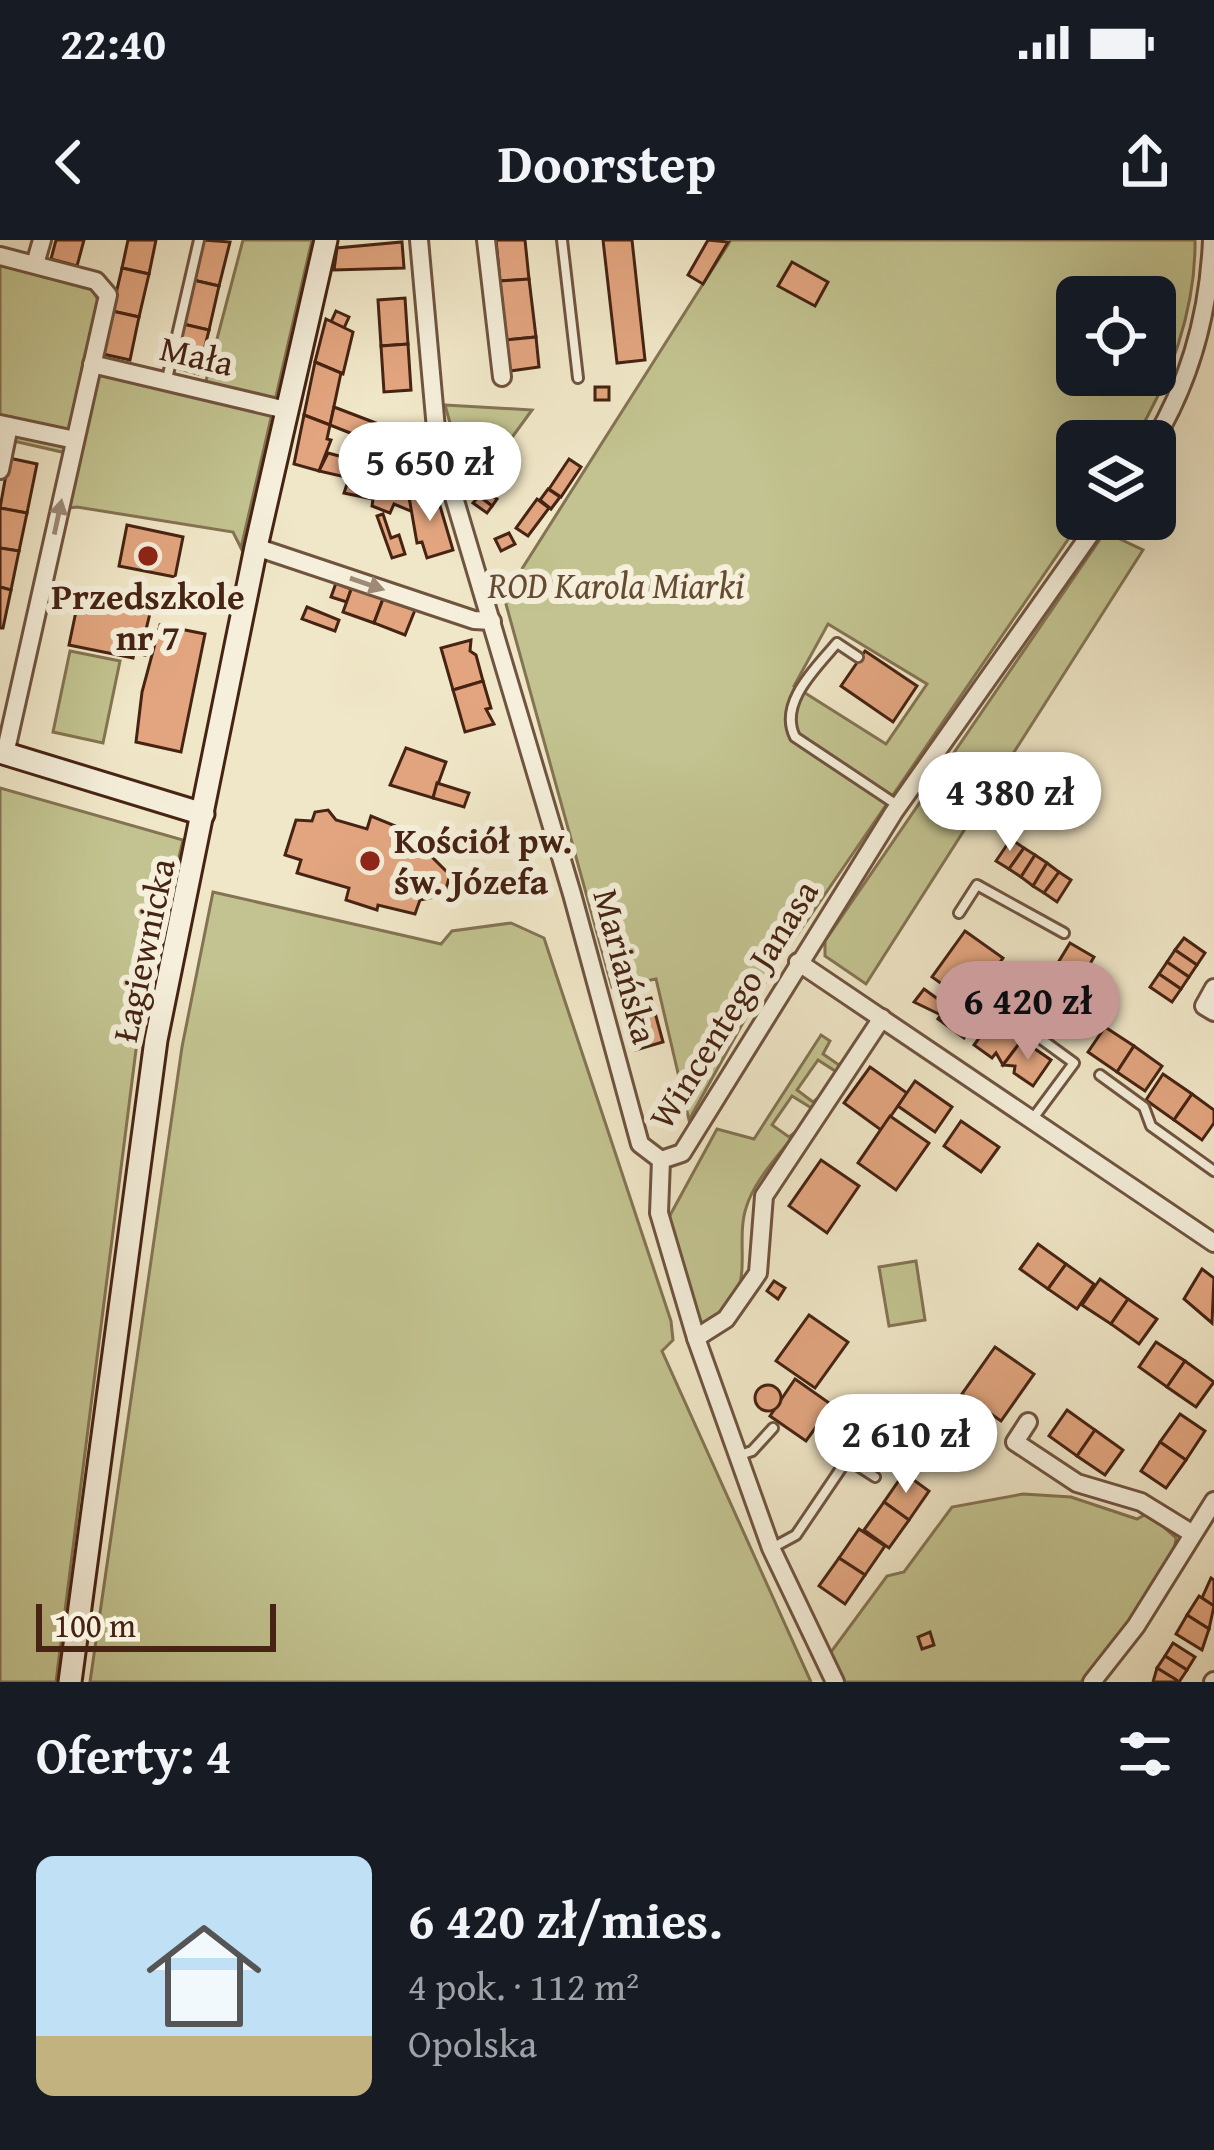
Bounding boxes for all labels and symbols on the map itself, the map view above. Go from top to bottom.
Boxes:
street label: Mała [155,320,239,389]
pin: 5 650 zł [306,422,554,524]
one-way arrow [50,497,69,535]
marker: Przedszkole nr 7 [135,543,161,569]
park label: ROD Karola Miarki [487,558,744,611]
place label: Przedszkole nr 7 [51,569,245,663]
one-way arrow [349,576,385,594]
pin: 4 380 zł [886,752,1134,854]
place label: Kościół pw. św. Józefa [394,813,572,907]
marker: Kościół pw. św. Józefa [357,848,383,874]
street label: Łagiewnicka [97,853,188,1046]
street label: Wincentego Janasa [635,869,830,1138]
street label: Mariańska [580,883,673,1049]
pin: 6 420 zł [904,961,1152,1063]
pin: 2 610 zł [782,1394,1030,1496]
scale bar [36,1598,276,1651]

